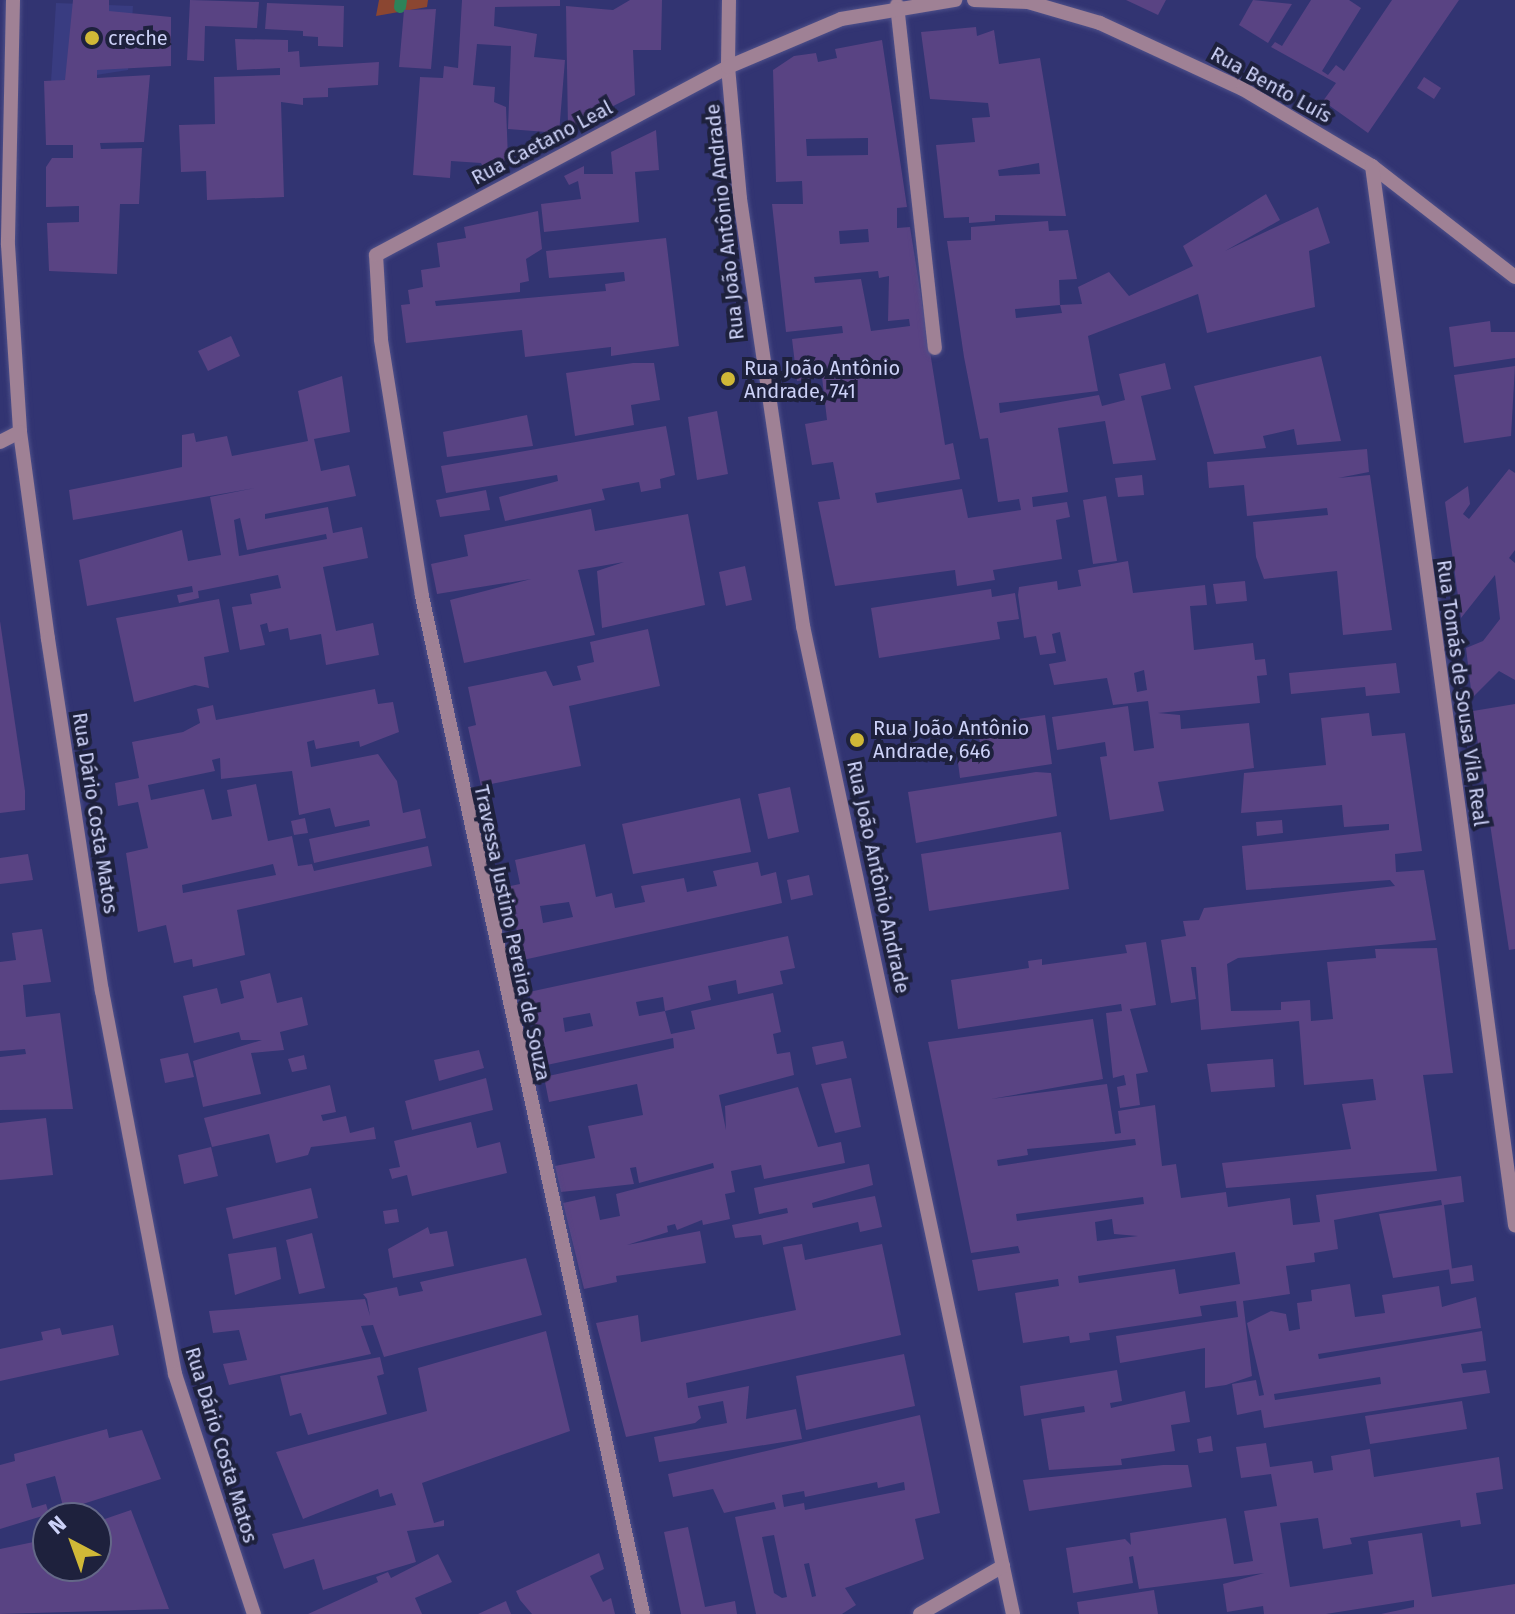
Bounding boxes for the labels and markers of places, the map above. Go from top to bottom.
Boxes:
place label: creche [108,26,168,50]
marker: creche [83,29,101,47]
place label: Rua João Antônio Andrade, 741 [744,356,900,403]
marker: Rua João Antônio Andrade, 741 [719,370,737,388]
place label: Rua João Antônio Andrade, 646 [873,716,1029,763]
marker: Rua João Antônio Andrade, 646 [848,731,866,749]

